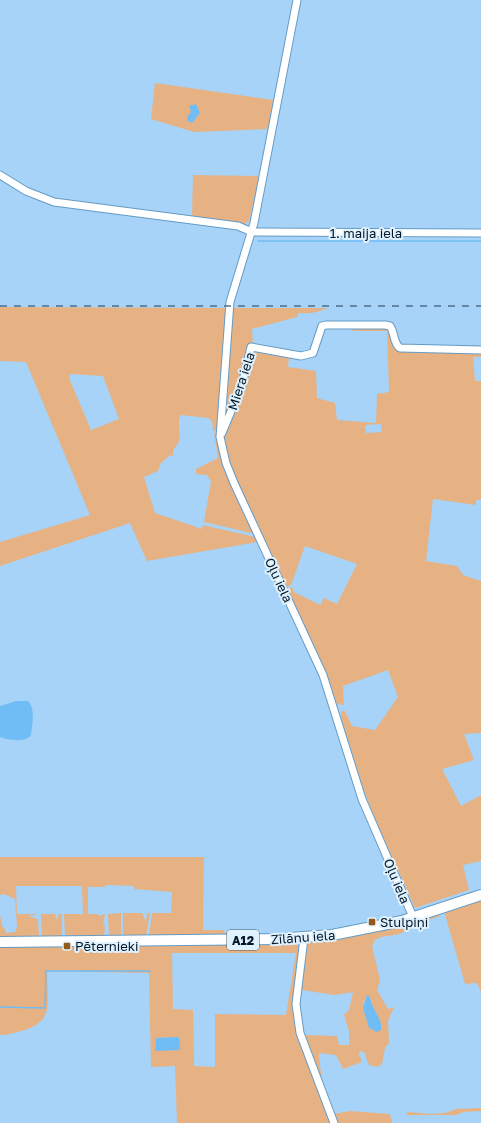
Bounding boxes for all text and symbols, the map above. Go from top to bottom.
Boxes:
street label: 1. maija iela [330,225,402,241]
street label: Miera iela [224,350,258,412]
street label: Oļu iela [262,555,296,605]
street label: Oļu iela [380,856,414,906]
place label: Stulpiņi [380,914,428,930]
marker: Stulpiņi [367,917,377,927]
street label: Zīlānu iela [270,927,336,947]
road number: A12 [227,930,259,950]
place label: Pēternieki [75,938,139,954]
marker: Pēternieki [62,941,72,951]

